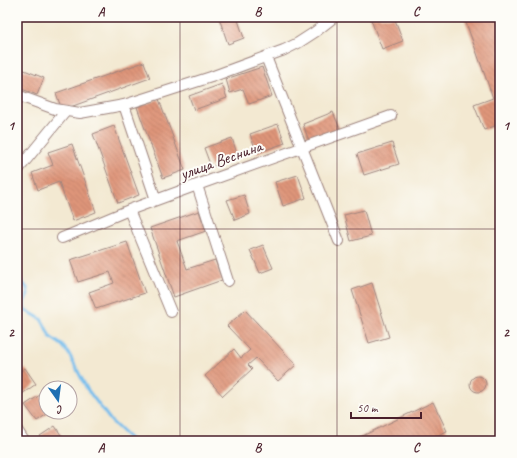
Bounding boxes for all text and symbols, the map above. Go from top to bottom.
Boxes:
text: A [98,4,106,20]
text: B [255,4,263,20]
text: C [413,4,421,20]
text: 1 [8,118,16,134]
text: 1 [503,118,511,134]
street label: улица Веснина [176,135,267,185]
text: 2 [8,325,15,341]
text: 2 [503,325,510,341]
north arrow [38,380,78,420]
scale bar [351,394,421,420]
text: 50 m [357,400,379,416]
text: С [55,402,65,418]
text: A [98,440,106,456]
text: B [255,440,263,456]
text: C [413,440,421,456]

